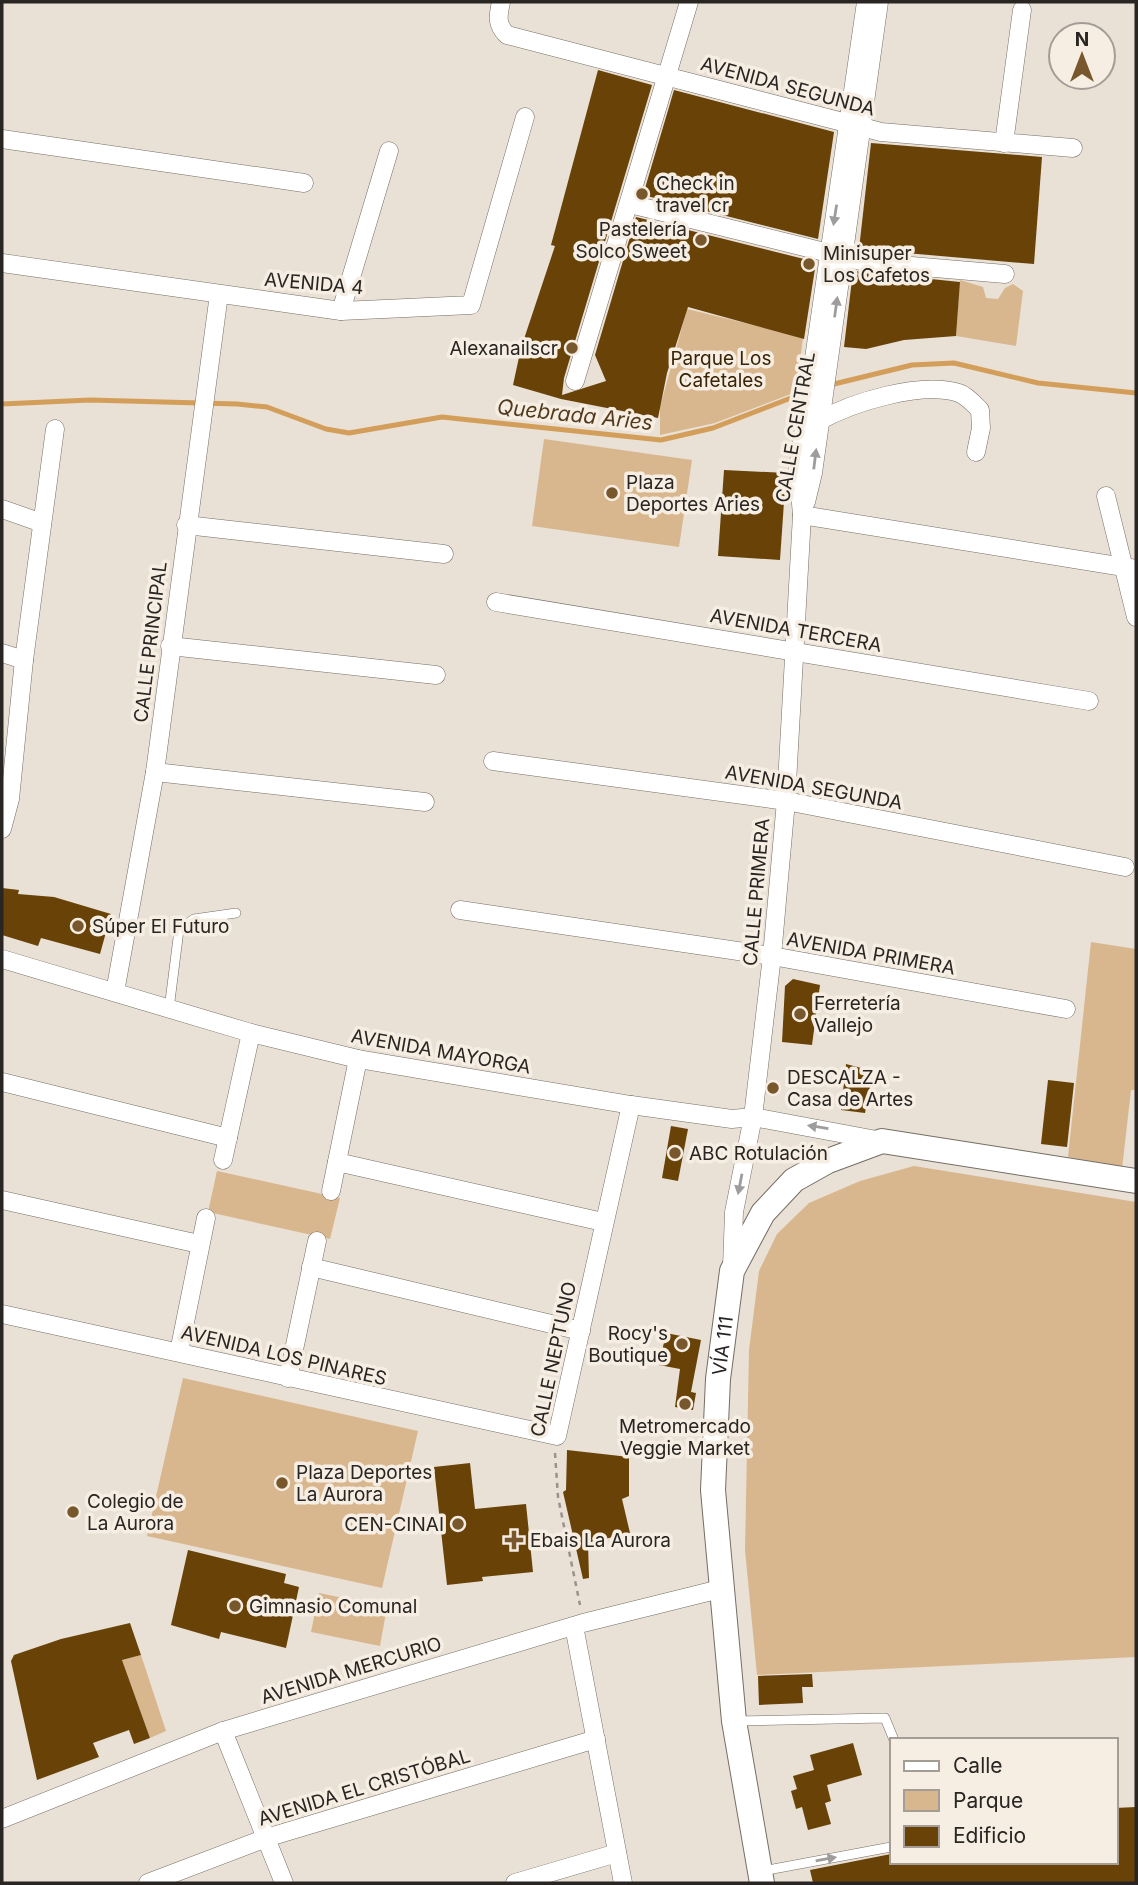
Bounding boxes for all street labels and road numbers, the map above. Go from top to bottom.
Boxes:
street label: AVENIDA SEGUNDA [698,52,878,121]
street label: AVENIDA 4 [263,268,365,299]
street label: CALLE CENTRAL [771,350,820,504]
street label: CALLE PRINCIPAL [129,560,172,724]
street label: AVENIDA TERCERA [708,604,884,657]
street label: AVENIDA SEGUNDA [723,761,904,814]
street label: CALLE PRIMERA [739,817,774,967]
street label: AVENIDA PRIMERA [785,927,957,980]
street label: AVENIDA MAYORGA [349,1024,533,1079]
street label: CALLE NEPTUNO [526,1279,581,1439]
street label: VÍA 111 [708,1315,738,1377]
street label: AVENIDA LOS PINARES [179,1321,389,1390]
street label: AVENIDA MERCURIO [258,1632,444,1709]
street label: AVENIDA EL CRISTÓBAL [255,1744,473,1831]

